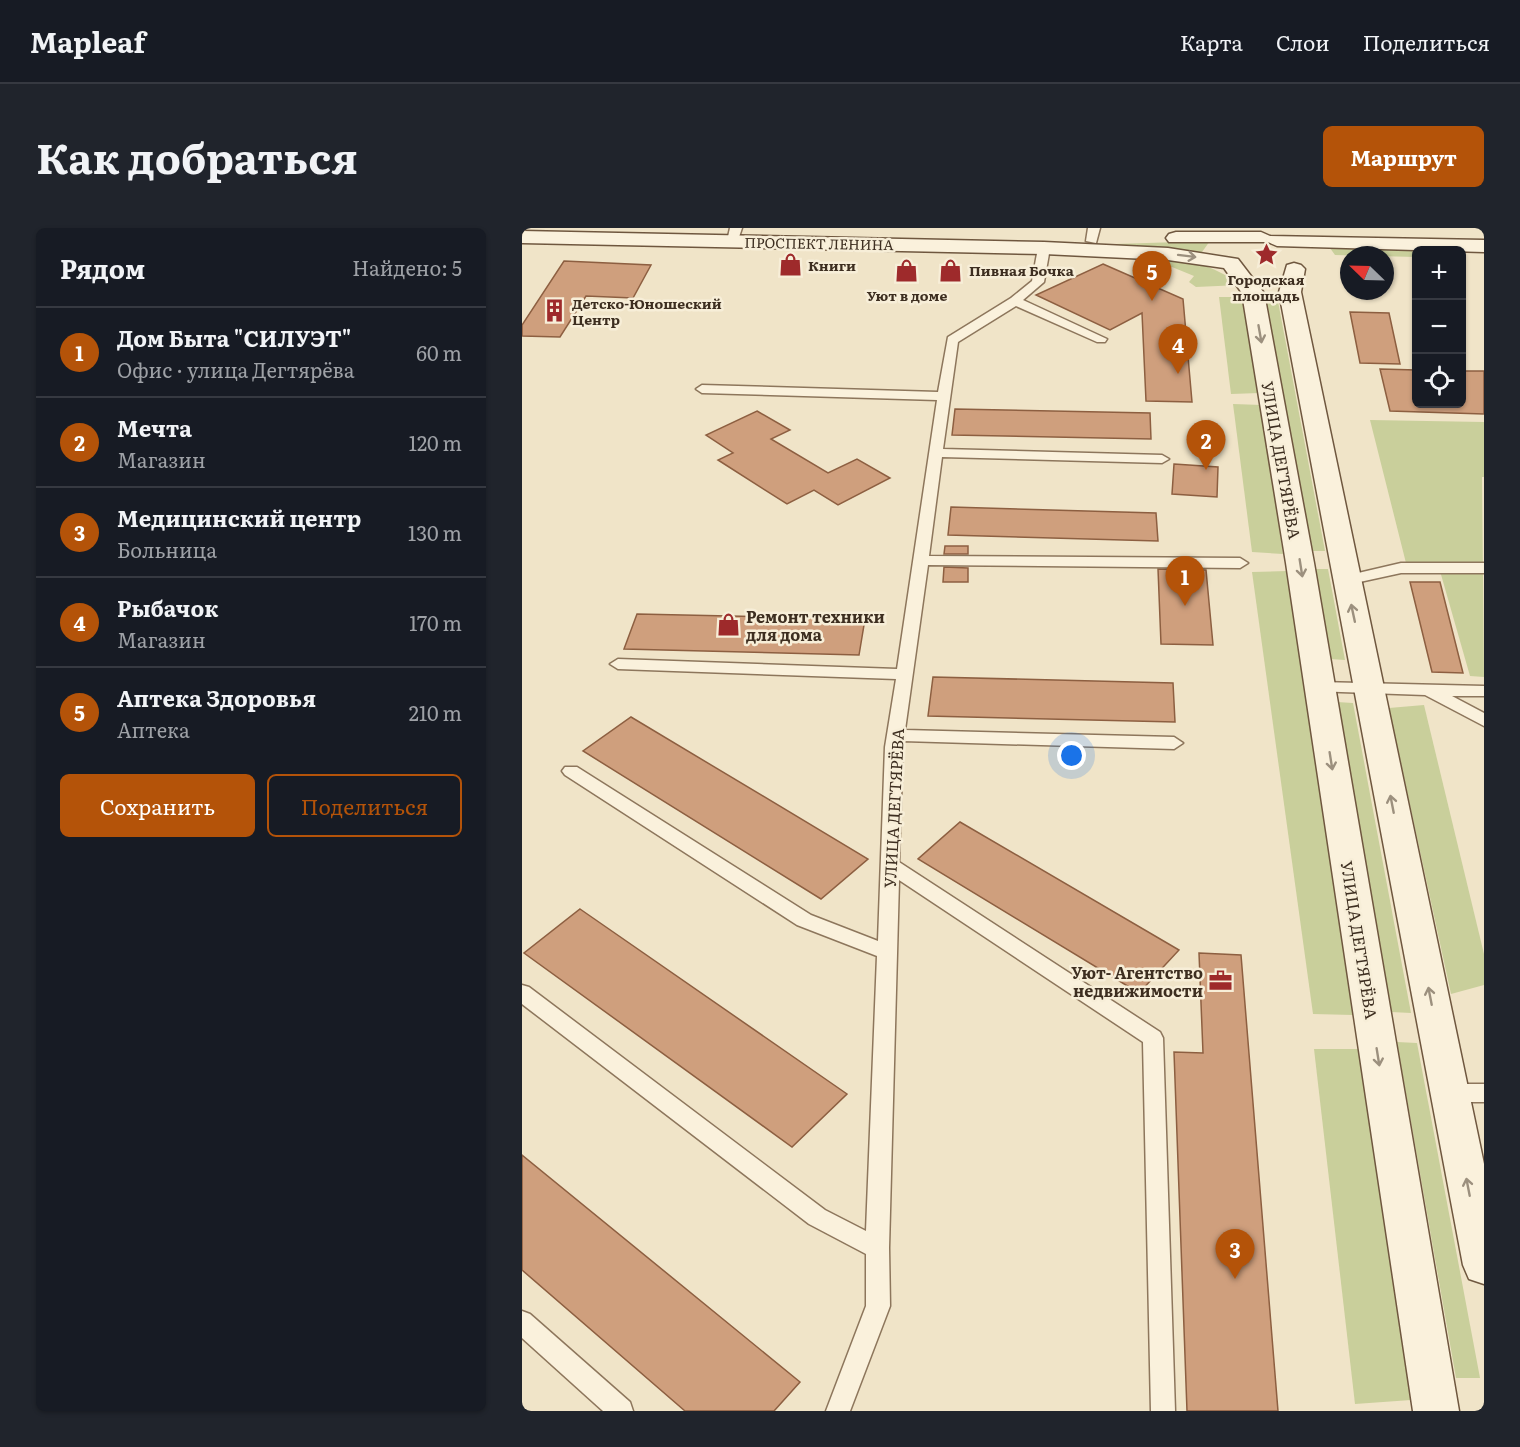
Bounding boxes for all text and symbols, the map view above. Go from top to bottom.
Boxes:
text: Mapleaf [30,20,145,62]
text: Карта [1180,26,1243,57]
text: Слои [1276,26,1330,57]
text: Поделиться [1363,26,1490,57]
text: Как добраться [36,125,358,187]
button: Маршрут [1323,126,1484,187]
street label: ПРОСПЕКТ ЛЕНИНА [744,232,895,254]
place icon: Городская площадь [1253,242,1279,268]
north arrow [1340,246,1394,300]
map controls [1412,246,1466,408]
button: + [1412,246,1466,300]
text: Рядом [60,248,145,287]
pin: 5 [1132,251,1172,301]
one-way arrow [1176,251,1196,262]
text: Найдено: 5 [352,252,462,282]
shop icon: Книги [777,252,803,278]
place label: Книги [808,255,856,275]
shop icon: Пивная Бочка [938,257,964,283]
shop icon: Уют в доме [894,258,920,284]
place label: Пивная Бочка [969,260,1075,280]
place label: Городская площадь [1228,269,1304,305]
place label: Уют в доме [867,285,947,305]
place label: Детско-Юношеский Центр [572,293,722,329]
building icon: Детско-Юношеский Центр [541,298,567,324]
button: − [1412,300,1466,354]
text: Дом Быта "СИЛУЭТ" [117,321,351,354]
pin: 4 [1158,324,1198,374]
one-way arrow [1255,324,1266,344]
text: 1 [75,337,84,367]
text: 60 m [416,337,462,367]
text: Офис · улица Дегтярёва [117,354,355,384]
button: locate [1412,354,1466,408]
street label: УЛИЦА ДЕГТЯРЁВА [1256,379,1308,541]
text: Мечта [117,411,192,444]
pin: 2 [1186,420,1226,470]
text: 2 [74,427,85,457]
text: 120 m [409,427,462,457]
text: Магазин [117,444,206,474]
text: Медицинский центр [117,501,361,534]
text: 3 [74,517,85,547]
text: 130 m [408,517,462,547]
text: Больница [117,534,217,564]
pin: 1 [1166,556,1204,606]
one-way arrow [1295,558,1306,577]
text: Рыбачок [117,591,218,624]
place label: Ремонт техники для дома [746,604,885,646]
one-way arrow [1347,604,1358,624]
text: 4 [73,607,86,637]
text: 170 m [409,607,462,637]
shop icon: Ремонт техники для дома [715,612,741,638]
text: Магазин [117,624,206,654]
text: Аптека Здоровья [117,681,316,714]
text: 5 [74,697,85,727]
text: 210 m [409,697,462,727]
text: Аптека [117,714,190,744]
street label: УЛИЦА ДЕГТЯРЁВА [877,727,909,889]
your location [1057,741,1086,770]
one-way arrow [1326,750,1337,770]
button: Сохранить [60,774,255,837]
button: Поделиться [267,774,462,837]
one-way arrow [1386,795,1397,815]
street label: УЛИЦА ДЕГТЯРЁВА [1336,859,1384,1021]
place label: Уют- Агентство недвижимости [1071,960,1203,1002]
office icon: Уют- Агентство недвижимости [1208,968,1234,994]
one-way arrow [1424,986,1435,1006]
one-way arrow [1373,1047,1384,1066]
one-way arrow [1462,1177,1473,1197]
pin: 3 [1216,1230,1254,1279]

